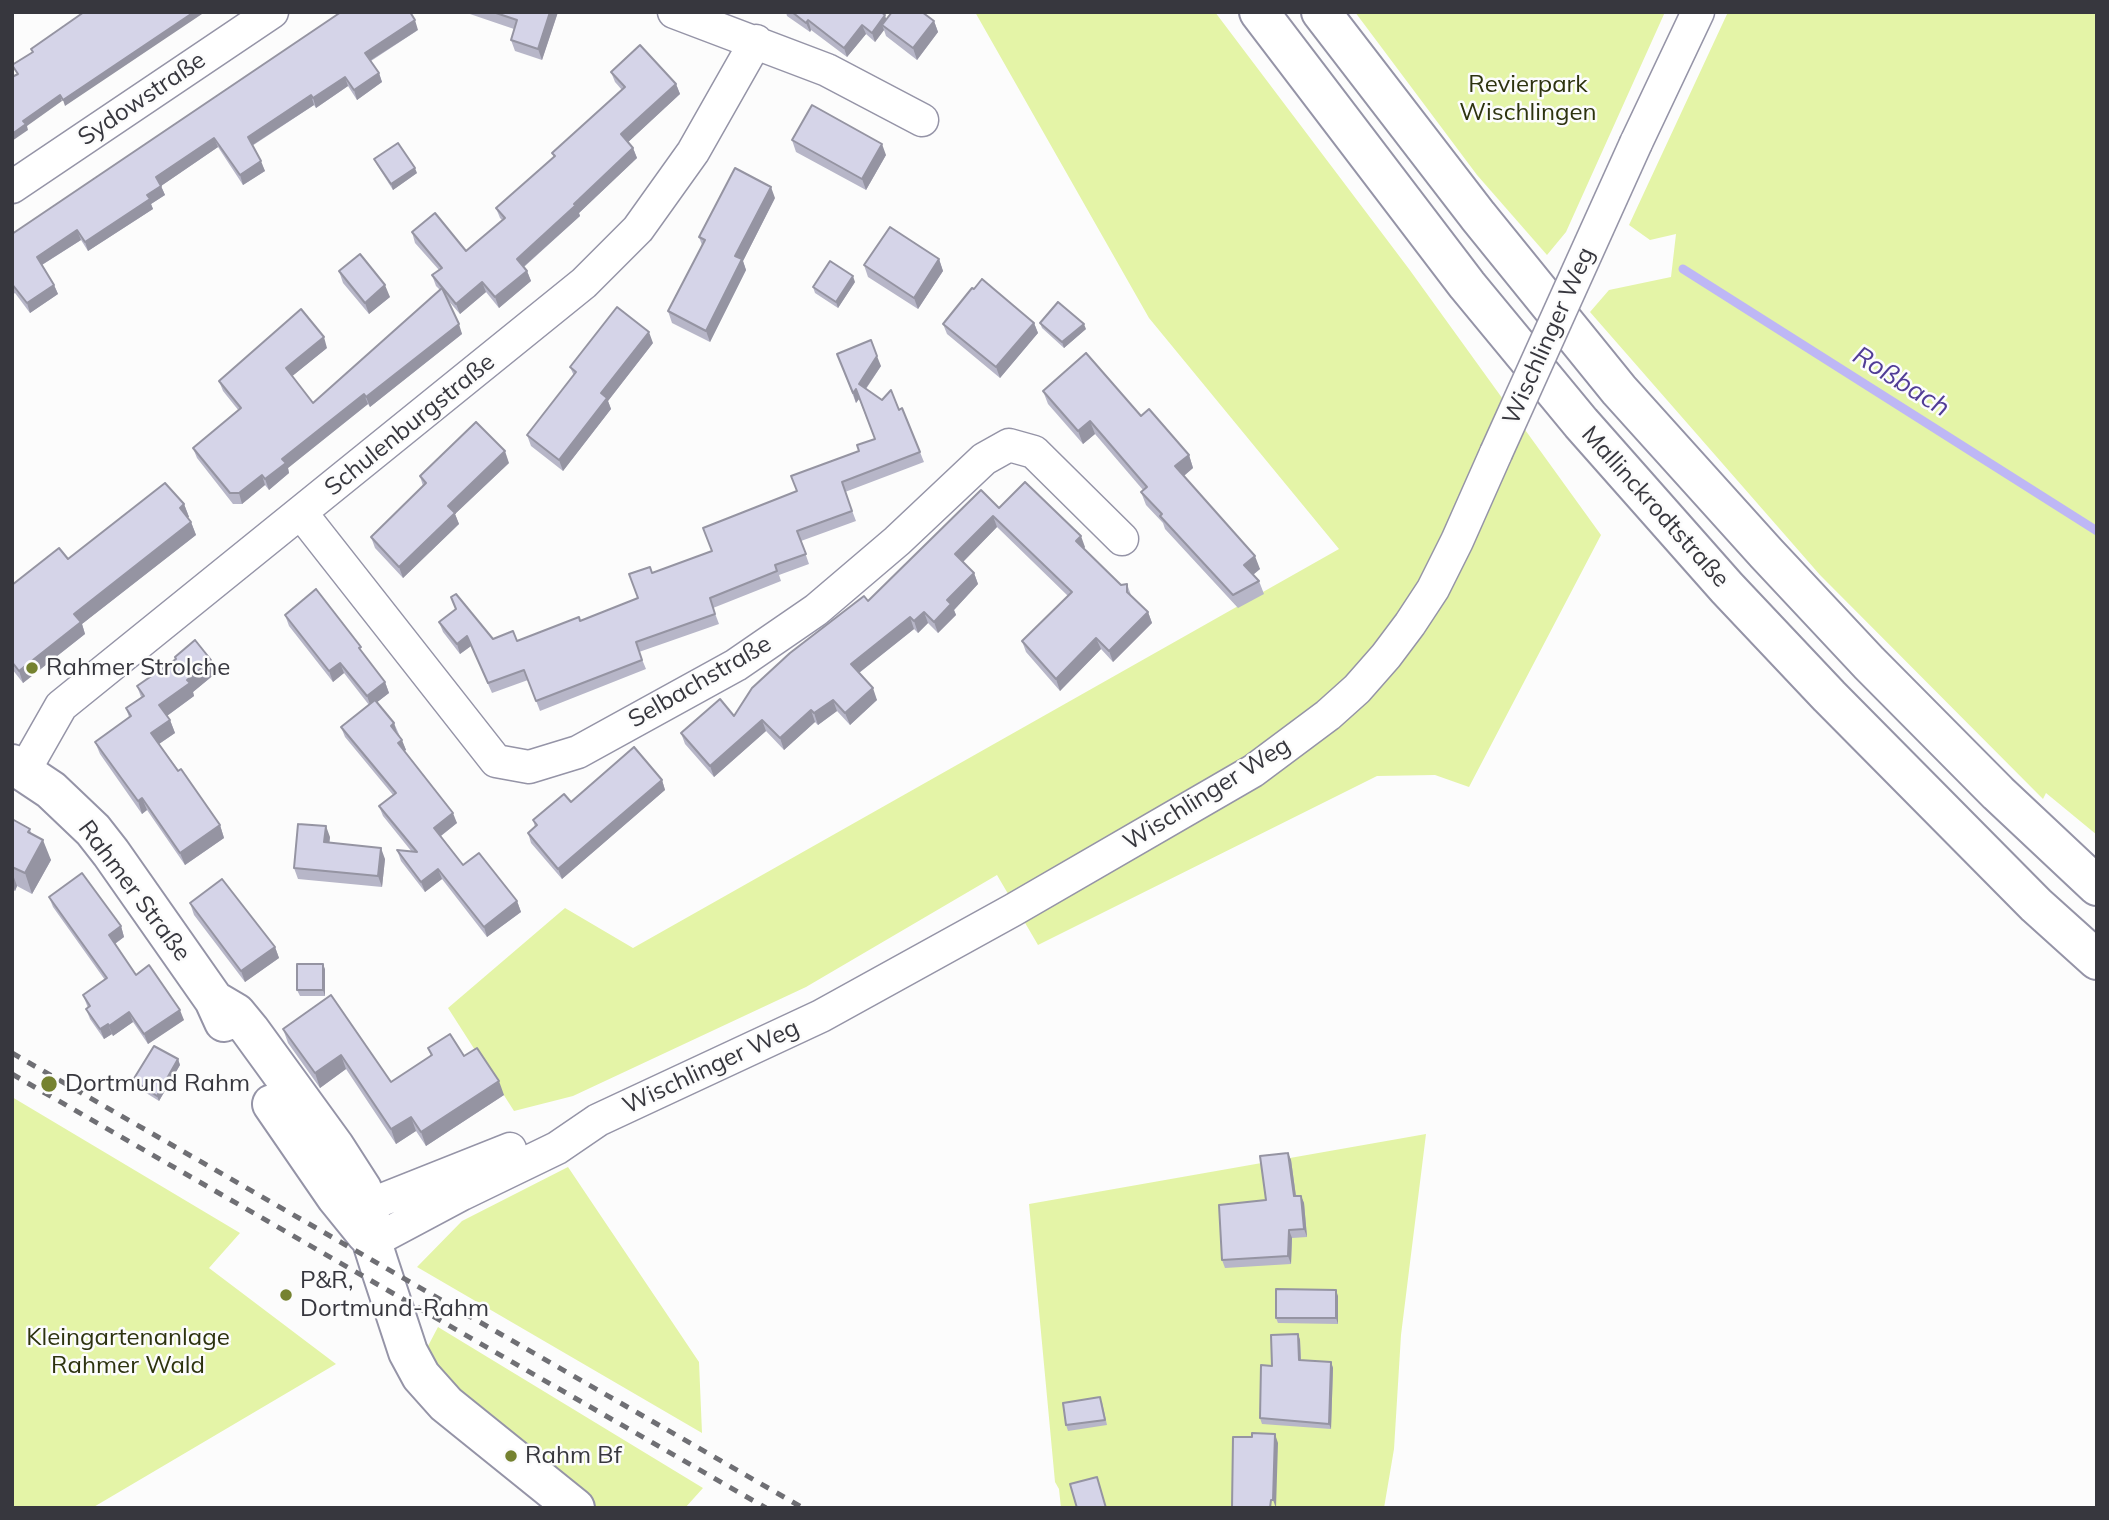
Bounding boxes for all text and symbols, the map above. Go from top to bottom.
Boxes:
street label: Sydowstraße [73,46,211,152]
park label: Revierpark Wischlingen [1459,71,1597,127]
street label: Wischlinger Weg [1497,243,1601,429]
water label: Roßbach [1847,340,1955,424]
street label: Schulenburgstraße [319,348,501,502]
street label: Mallinckrodtstraße [1575,420,1735,594]
street label: Selbachstraße [624,630,776,734]
place label: Rahmer Strolche [46,654,230,682]
marker: Rahmer Strolche [24,660,40,676]
street label: Wischlinger Weg [1118,731,1296,857]
street label: Rahmer Straße [72,815,196,967]
street label: Wischlinger Weg [618,1014,804,1120]
place label: Dortmund Rahm [65,1070,250,1098]
marker: Dortmund Rahm [39,1074,59,1094]
place label: P&R, Dortmund-Rahm [300,1267,489,1323]
marker: P&R, Dortmund-Rahm [278,1287,294,1303]
park label: Kleingartenanlage Rahmer Wald [26,1324,230,1380]
place label: Rahm Bf [525,1442,622,1470]
marker: Rahm Bf [503,1448,519,1464]

